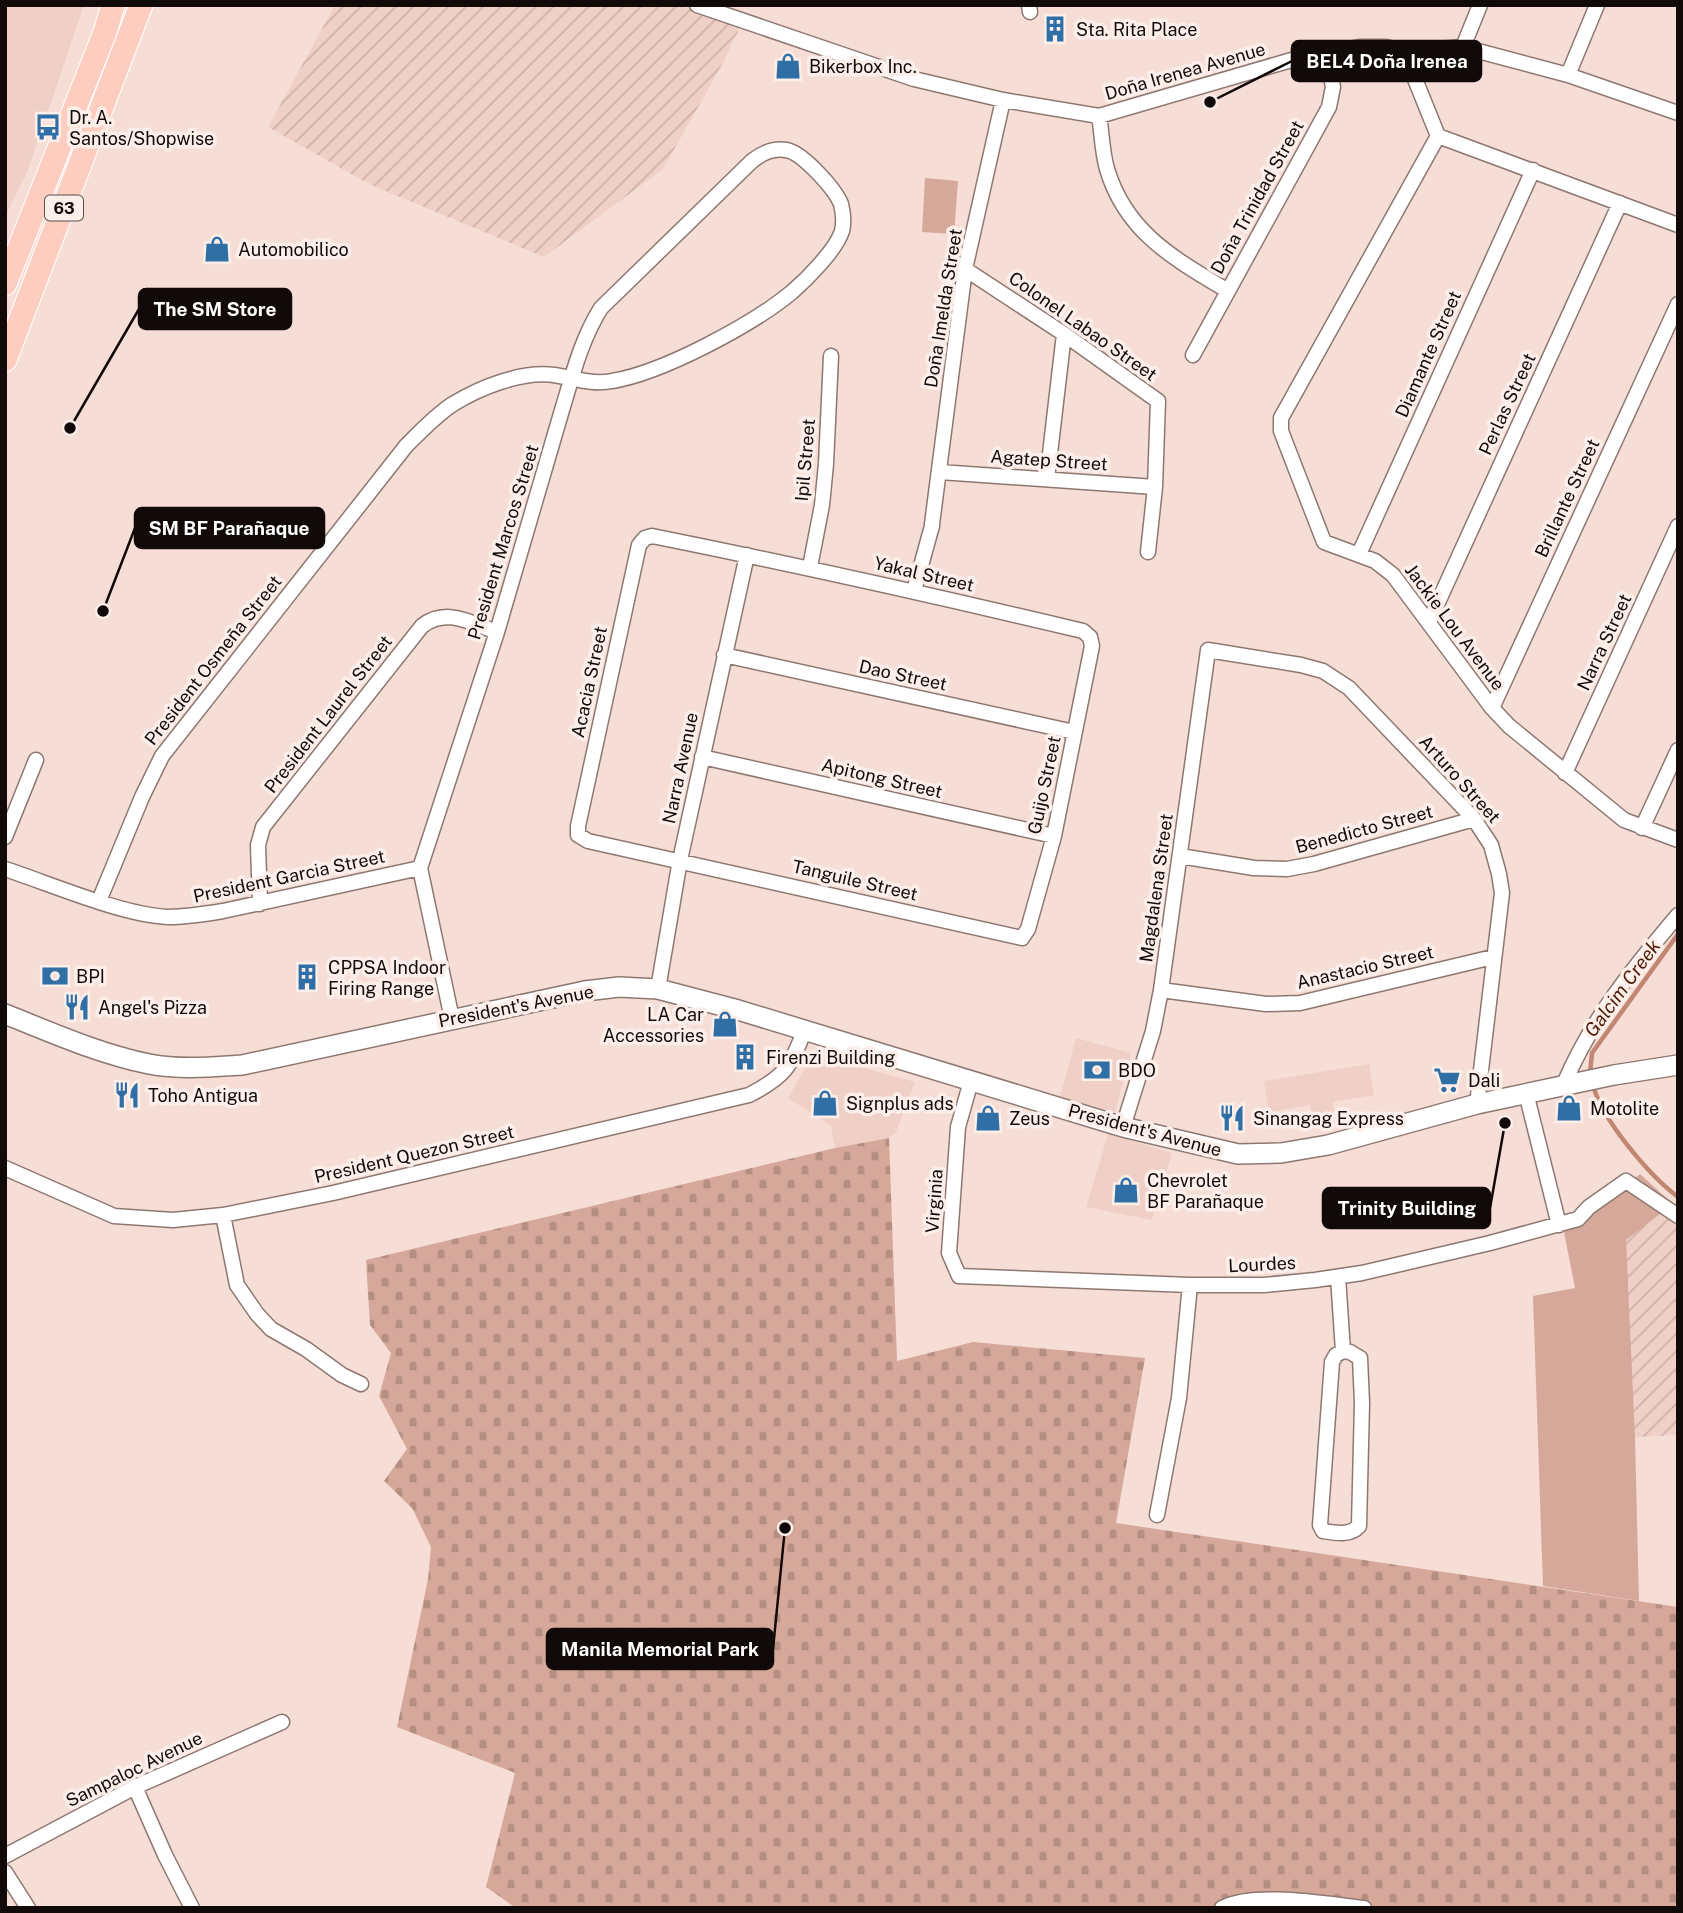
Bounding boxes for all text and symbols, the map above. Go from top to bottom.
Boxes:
building icon: Sta. Rita Place [1040,14,1070,44]
place label: Sta. Rita Place [1076,19,1197,40]
street label: Doña Irenea Avenue [1102,38,1268,104]
callout: BEL4 Doña Irenea [1292,41,1481,81]
text: BEL4 Doña Irenea [1306,50,1468,72]
shop icon: Bikerbox Inc. [773,51,803,81]
place label: Bikerbox Inc. [809,56,917,77]
place label: Dr. A. Santos/Shopwise [69,107,214,149]
bus stop icon: Dr. A. Santos/Shopwise [33,112,63,142]
street label: Doña Trinidad Street [1206,117,1308,277]
road number: 63 [45,196,83,220]
street label: Doña Imelda Street [920,227,966,389]
shop icon: Automobilico [202,234,232,264]
place label: Automobilico [238,239,349,260]
street label: Colonel Labao Street [1005,267,1161,385]
street label: Diamante Street [1391,288,1465,420]
callout: The SM Store [139,289,291,329]
text: The SM Store [153,298,277,320]
street label: Perlas Street [1474,350,1540,458]
street label: Ipil Street [791,418,819,502]
street label: Brillante Street [1530,436,1604,560]
street label: President Marcos Street [463,442,543,642]
street label: Agatep Street [990,445,1108,475]
callout: SM BF Parañaque [135,508,324,548]
text: SM BF Parañaque [148,517,310,539]
street label: Yakal Street [872,552,976,596]
street label: Jackie Lou Avenue [1401,560,1509,694]
street label: President Osmeña Street [140,571,286,749]
street label: Narra Street [1572,590,1636,694]
street label: Acacia Street [567,624,611,740]
street label: President Laurel Street [260,631,396,797]
street label: Dao Street [857,655,949,695]
street label: Narra Avenue [658,710,702,826]
street label: Arturo Street [1415,731,1505,827]
street label: Guijo Street [1023,734,1065,836]
street label: Apitong Street [820,754,944,802]
street label: Benedicto Street [1293,801,1435,857]
street label: Magdalena Street [1135,812,1177,964]
street label: President Garcia Street [191,845,387,907]
street label: Tanguile Street [790,855,920,905]
water label: Galcim Creek [1579,935,1665,1041]
street label: Anastacio Street [1294,941,1436,993]
place label: CPPSA Indoor Firing Range [328,957,446,999]
bank icon: BPI [40,961,70,991]
building icon: CPPSA Indoor Firing Range [292,962,322,992]
place label: BPI [76,966,105,987]
street label: President's Avenue [436,981,596,1031]
restaurant icon: Angel's Pizza [62,992,92,1022]
place label: Angel's Pizza [98,997,207,1018]
place label: LA Car Accessories [603,1004,704,1046]
shop icon: LA Car Accessories [710,1009,740,1039]
building icon: Firenzi Building [730,1042,760,1072]
place label: Firenzi Building [766,1047,895,1068]
bank icon: BDO [1082,1055,1112,1085]
place label: BDO [1118,1060,1156,1081]
supermarket icon: Dali [1432,1065,1462,1095]
place label: Dali [1468,1070,1500,1091]
restaurant icon: Toho Antigua [112,1080,142,1110]
place label: Toho Antigua [148,1085,258,1106]
shop icon: Signplus ads [810,1088,840,1118]
place label: Signplus ads [846,1093,954,1114]
shop icon: Motolite [1554,1093,1584,1123]
place label: Motolite [1590,1098,1659,1119]
street label: President's Avenue [1066,1099,1224,1161]
shop icon: Zeus [973,1103,1003,1133]
restaurant icon: Sinangag Express [1217,1103,1247,1133]
place label: Zeus [1009,1108,1050,1129]
place label: Sinangag Express [1253,1108,1404,1129]
street label: President Quezon Street [312,1121,516,1187]
street label: Virginia [921,1168,947,1234]
place label: Chevrolet BF Parañaque [1147,1170,1264,1212]
shop icon: Chevrolet BF Parañaque [1111,1175,1141,1205]
callout: Trinity Building [1323,1188,1490,1228]
text: Trinity Building [1338,1197,1476,1219]
street label: Lourdes [1228,1252,1296,1276]
callout: Manila Memorial Park [547,1629,773,1669]
text: Manila Memorial Park [561,1638,759,1660]
street label: Sampaloc Avenue [62,1727,206,1811]

